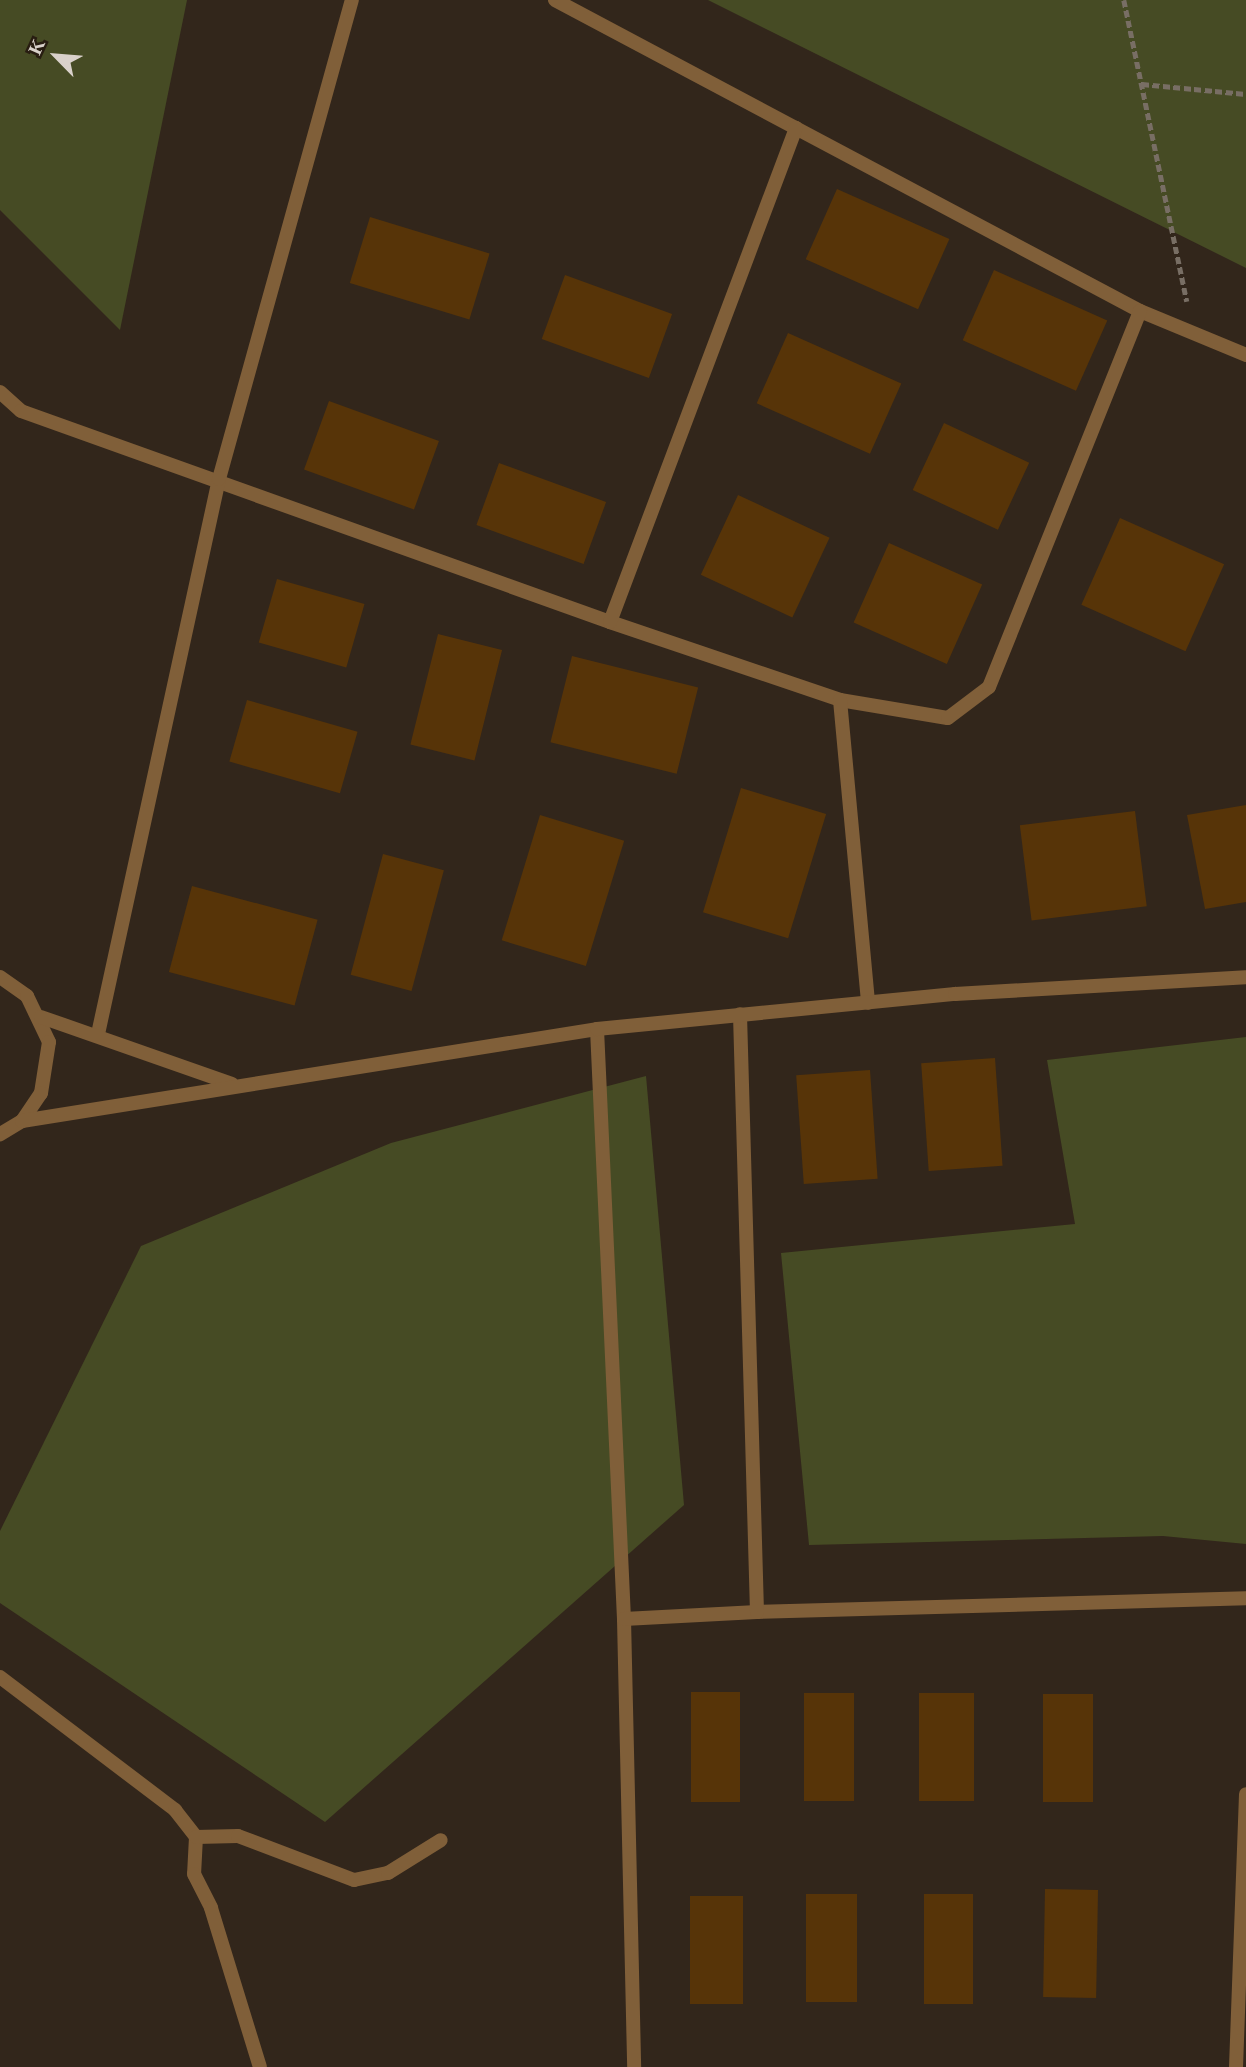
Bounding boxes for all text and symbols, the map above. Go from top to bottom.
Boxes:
north arrow [21,21,91,91]
text: K [24,36,49,58]

